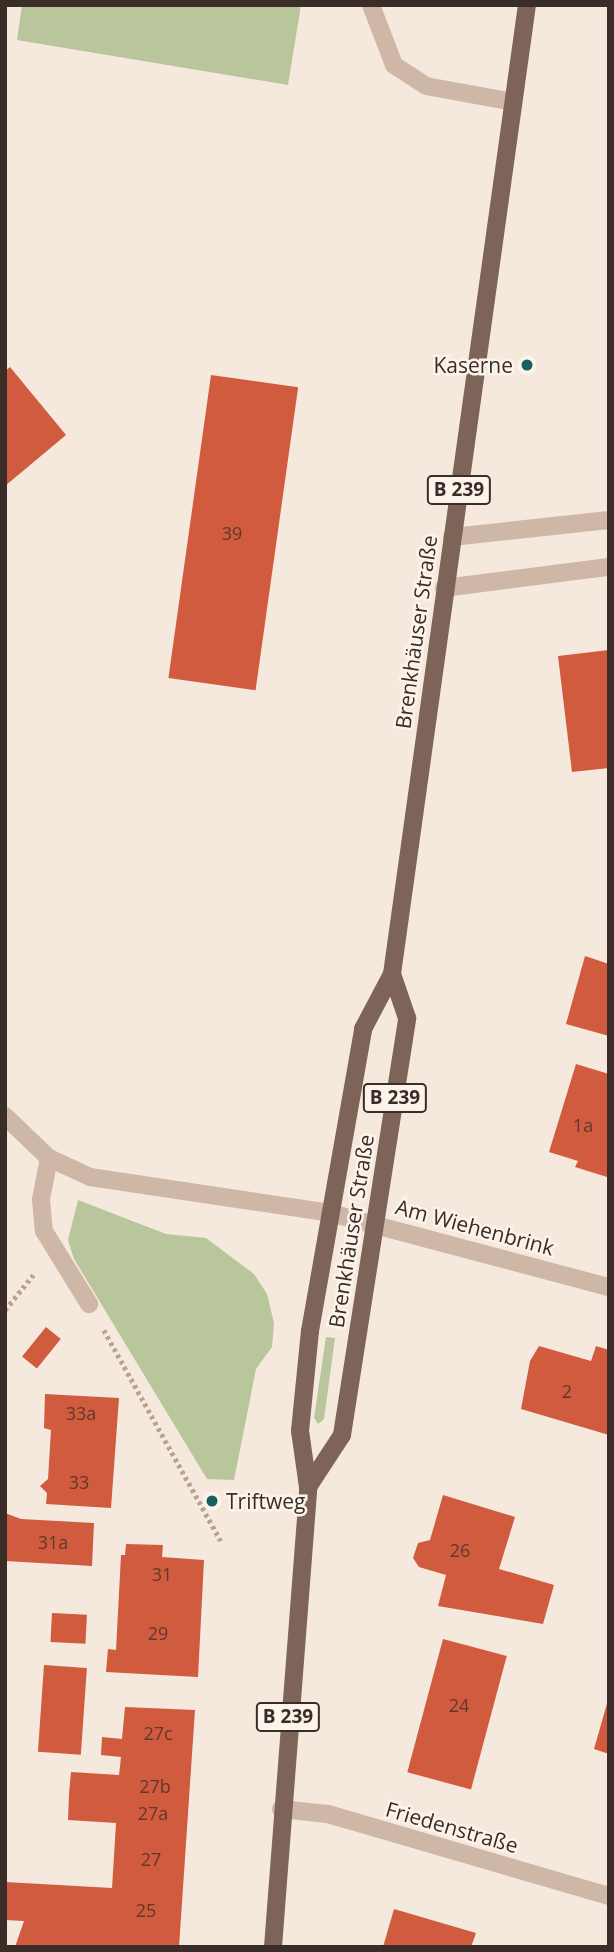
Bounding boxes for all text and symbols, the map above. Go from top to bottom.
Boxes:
place label: Kaserne [433,352,513,378]
marker: Kaserne [519,357,535,373]
road number: B 239 [426,475,492,505]
house number: 39 [222,522,242,544]
street label: Brenkhäuser Straße [390,534,442,730]
road number: B 239 [362,1082,428,1114]
house number: 1a [573,1114,593,1136]
street label: Brenkhäuser Straße [323,1133,379,1329]
street label: Am Wiehenbrink [393,1194,557,1260]
house number: 2 [562,1380,572,1402]
house number: 33a [66,1402,96,1424]
house number: 33 [69,1471,89,1493]
place label: Triftweg [226,1488,305,1514]
marker: Triftweg [204,1493,220,1509]
house number: 31a [38,1531,68,1553]
house number: 26 [450,1539,470,1561]
house number: 31 [152,1563,172,1585]
house number: 29 [148,1622,168,1644]
house number: 24 [449,1694,469,1716]
road number: B 239 [255,1702,321,1732]
house number: 27c [143,1722,173,1744]
house number: 27b [139,1775,171,1797]
street label: Friedenstraße [383,1796,521,1858]
house number: 27a [138,1802,168,1824]
house number: 27 [141,1848,161,1870]
house number: 25 [136,1899,156,1921]

